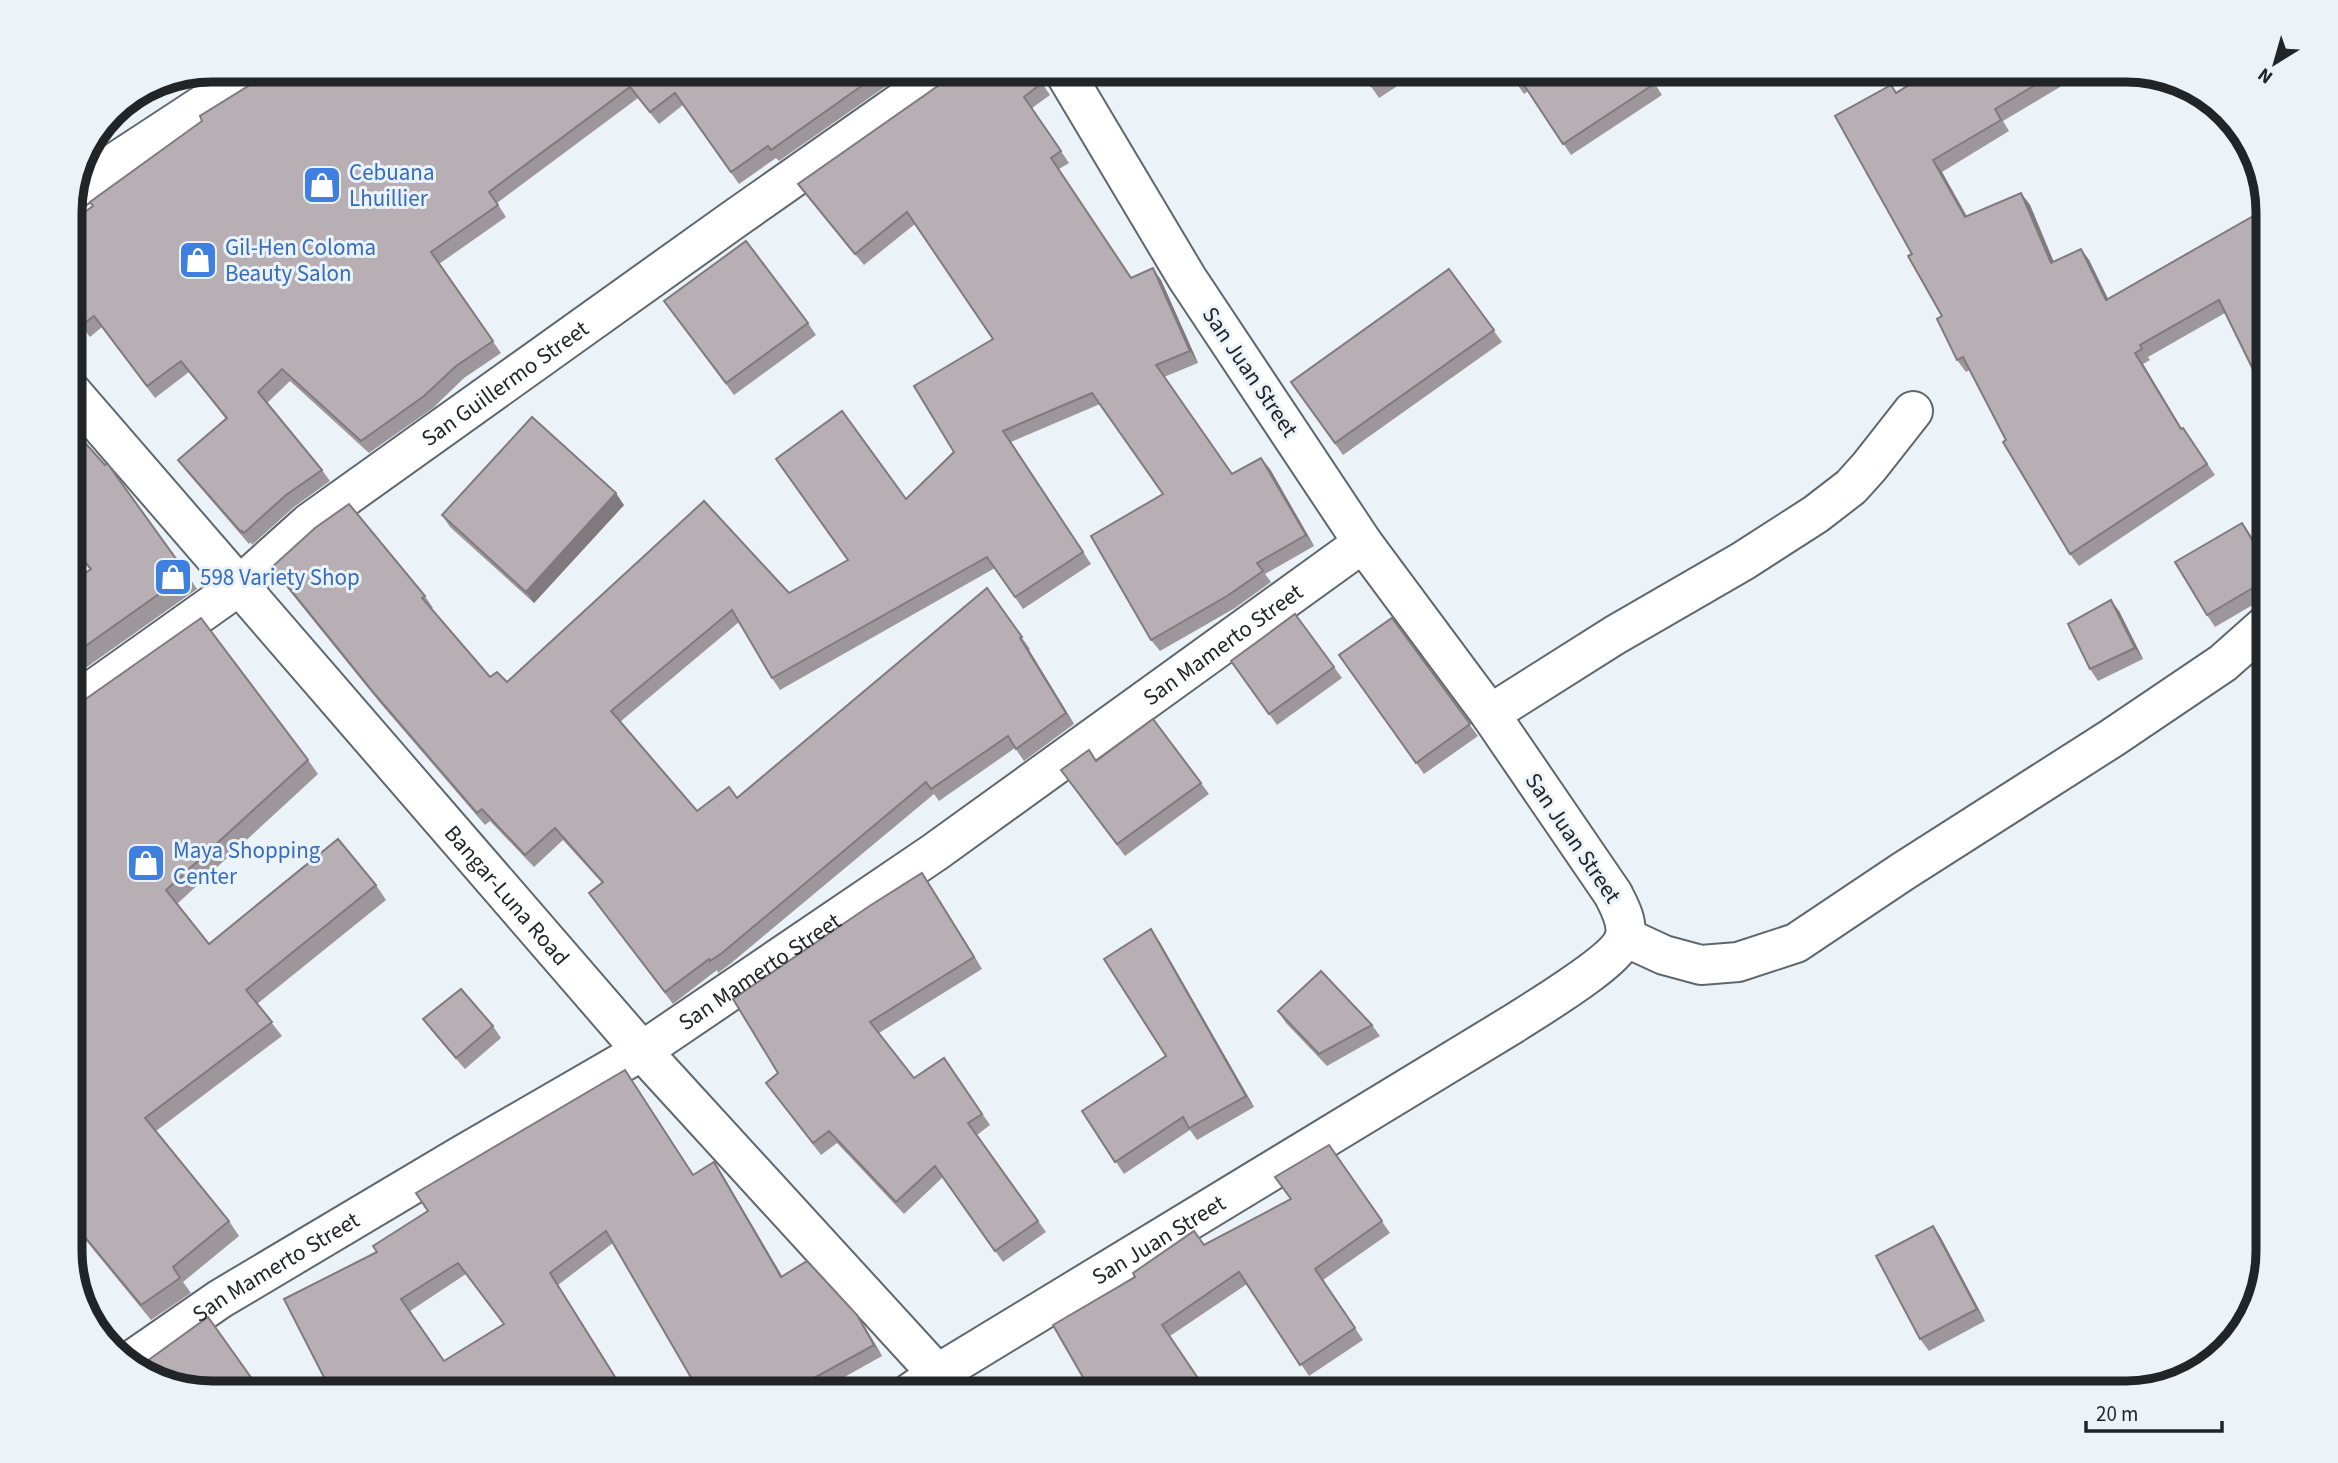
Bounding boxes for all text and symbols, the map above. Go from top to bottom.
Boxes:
north arrow [2240,28,2310,98]
text: N [2252,61,2279,90]
place label: Cebuana Lhuillier [349,156,435,215]
shop icon: Cebuana Lhuillier [301,164,343,206]
place label: Gil-Hen Coloma Beauty Salon [225,231,376,290]
shop icon: Gil-Hen Coloma Beauty Salon [177,239,219,281]
street label: San Juan Street [1194,300,1306,444]
street label: San Guillermo Street [414,312,595,454]
shop icon: 598 Variety Shop [152,556,194,598]
place label: 598 Variety Shop [200,561,360,594]
street label: San Mamerto Street [1136,575,1309,713]
street label: San Juan Street [1517,766,1629,910]
street label: Bangar-Luna Road [437,817,577,973]
place label: Maya Shopping Center [173,834,321,893]
shop icon: Maya Shopping Center [125,842,167,884]
street label: San Mamerto Street [671,904,847,1038]
street label: San Juan Street [1085,1186,1232,1293]
street label: San Mamerto Street [185,1203,366,1330]
scale bar [2086,1390,2222,1434]
text: 20 m [2096,1399,2138,1429]

